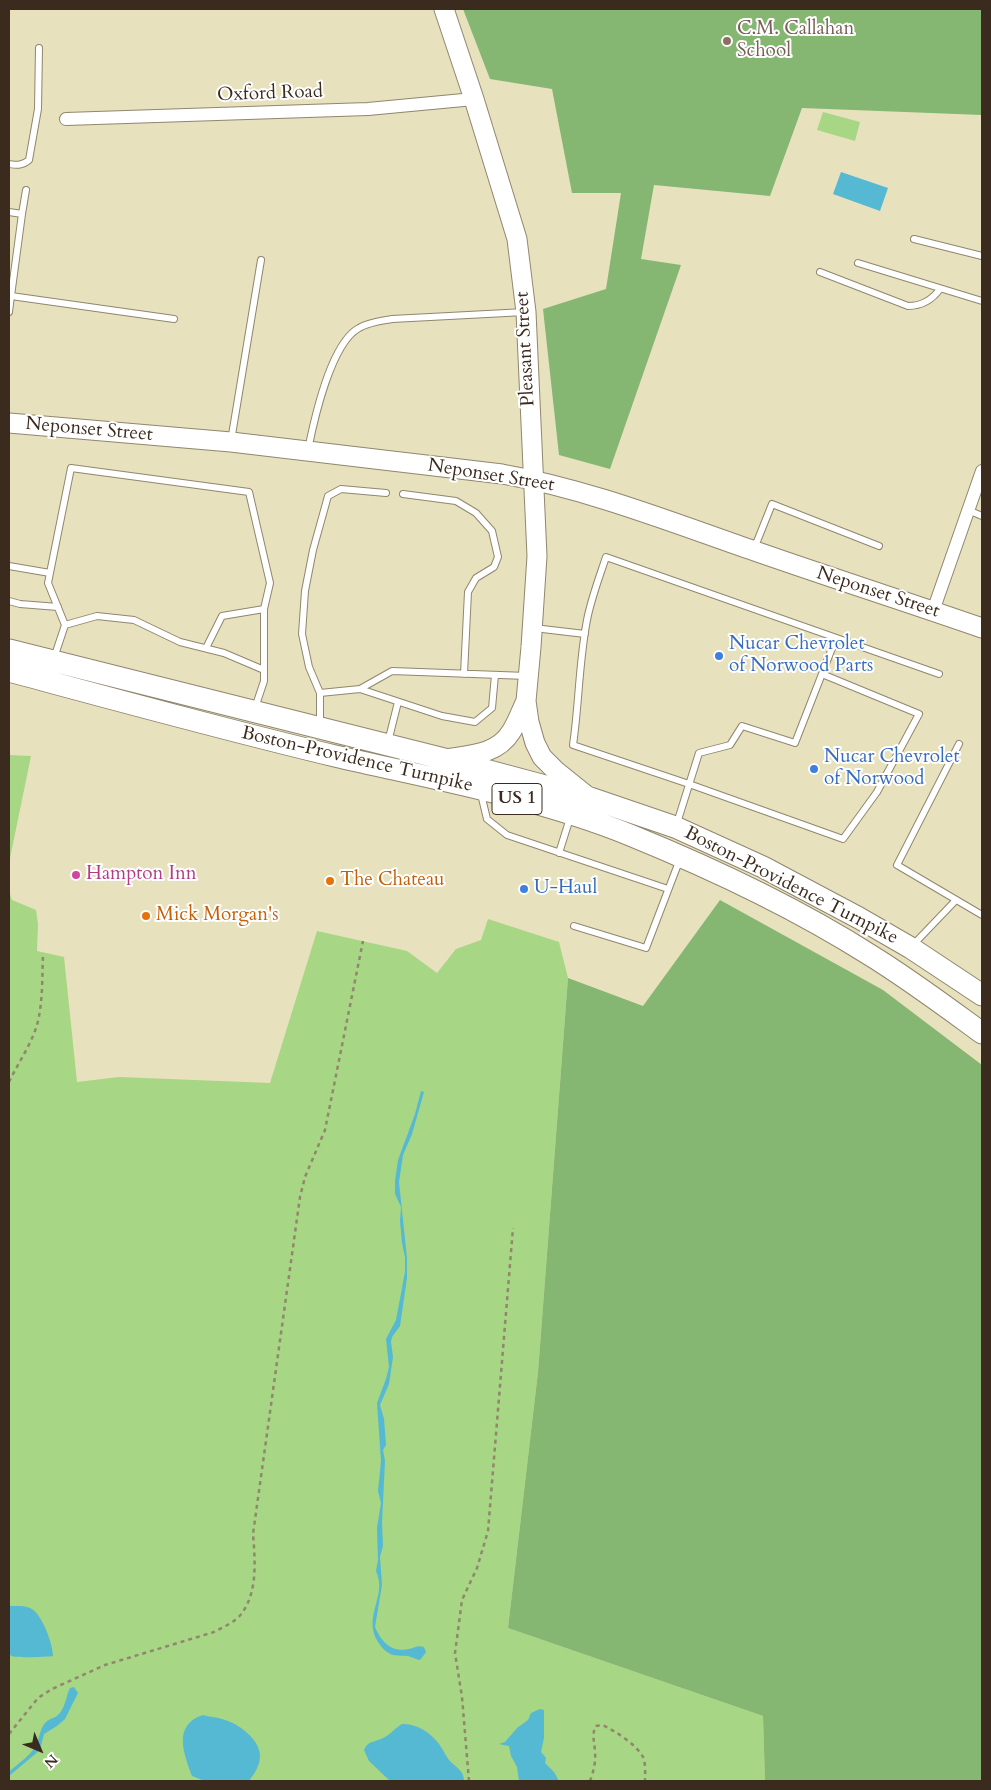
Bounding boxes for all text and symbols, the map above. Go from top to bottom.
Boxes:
place label: C.M. Callahan School [737,19,854,63]
marker: C.M. Callahan School [721,35,733,47]
street label: Oxford Road [217,81,323,107]
street label: Pleasant Street [512,291,540,407]
street label: Neponset Street [24,413,154,447]
street label: Neponset Street [426,455,556,497]
street label: Neponset Street [814,562,942,624]
place label: Nucar Chevrolet of Norwood Parts [729,634,873,678]
marker: Nucar Chevrolet of Norwood Parts [713,650,725,662]
street label: Boston-Providence Turnpike [239,722,475,798]
place label: Nucar Chevrolet of Norwood [824,747,959,791]
marker: Nucar Chevrolet of Norwood [808,763,820,775]
road number: US 1 [492,784,542,814]
street label: Boston-Providence Turnpike [680,822,902,950]
place label: Hampton Inn [86,864,197,886]
marker: Hampton Inn [70,869,82,881]
place label: The Chateau [340,870,445,892]
marker: The Chateau [324,875,336,887]
place label: U-Haul [534,878,597,900]
marker: U-Haul [518,883,530,895]
place label: Mick Morgan's [156,905,279,927]
marker: Mick Morgan's [140,910,152,922]
north arrow [15,1725,65,1775]
text: N [40,1750,62,1772]

